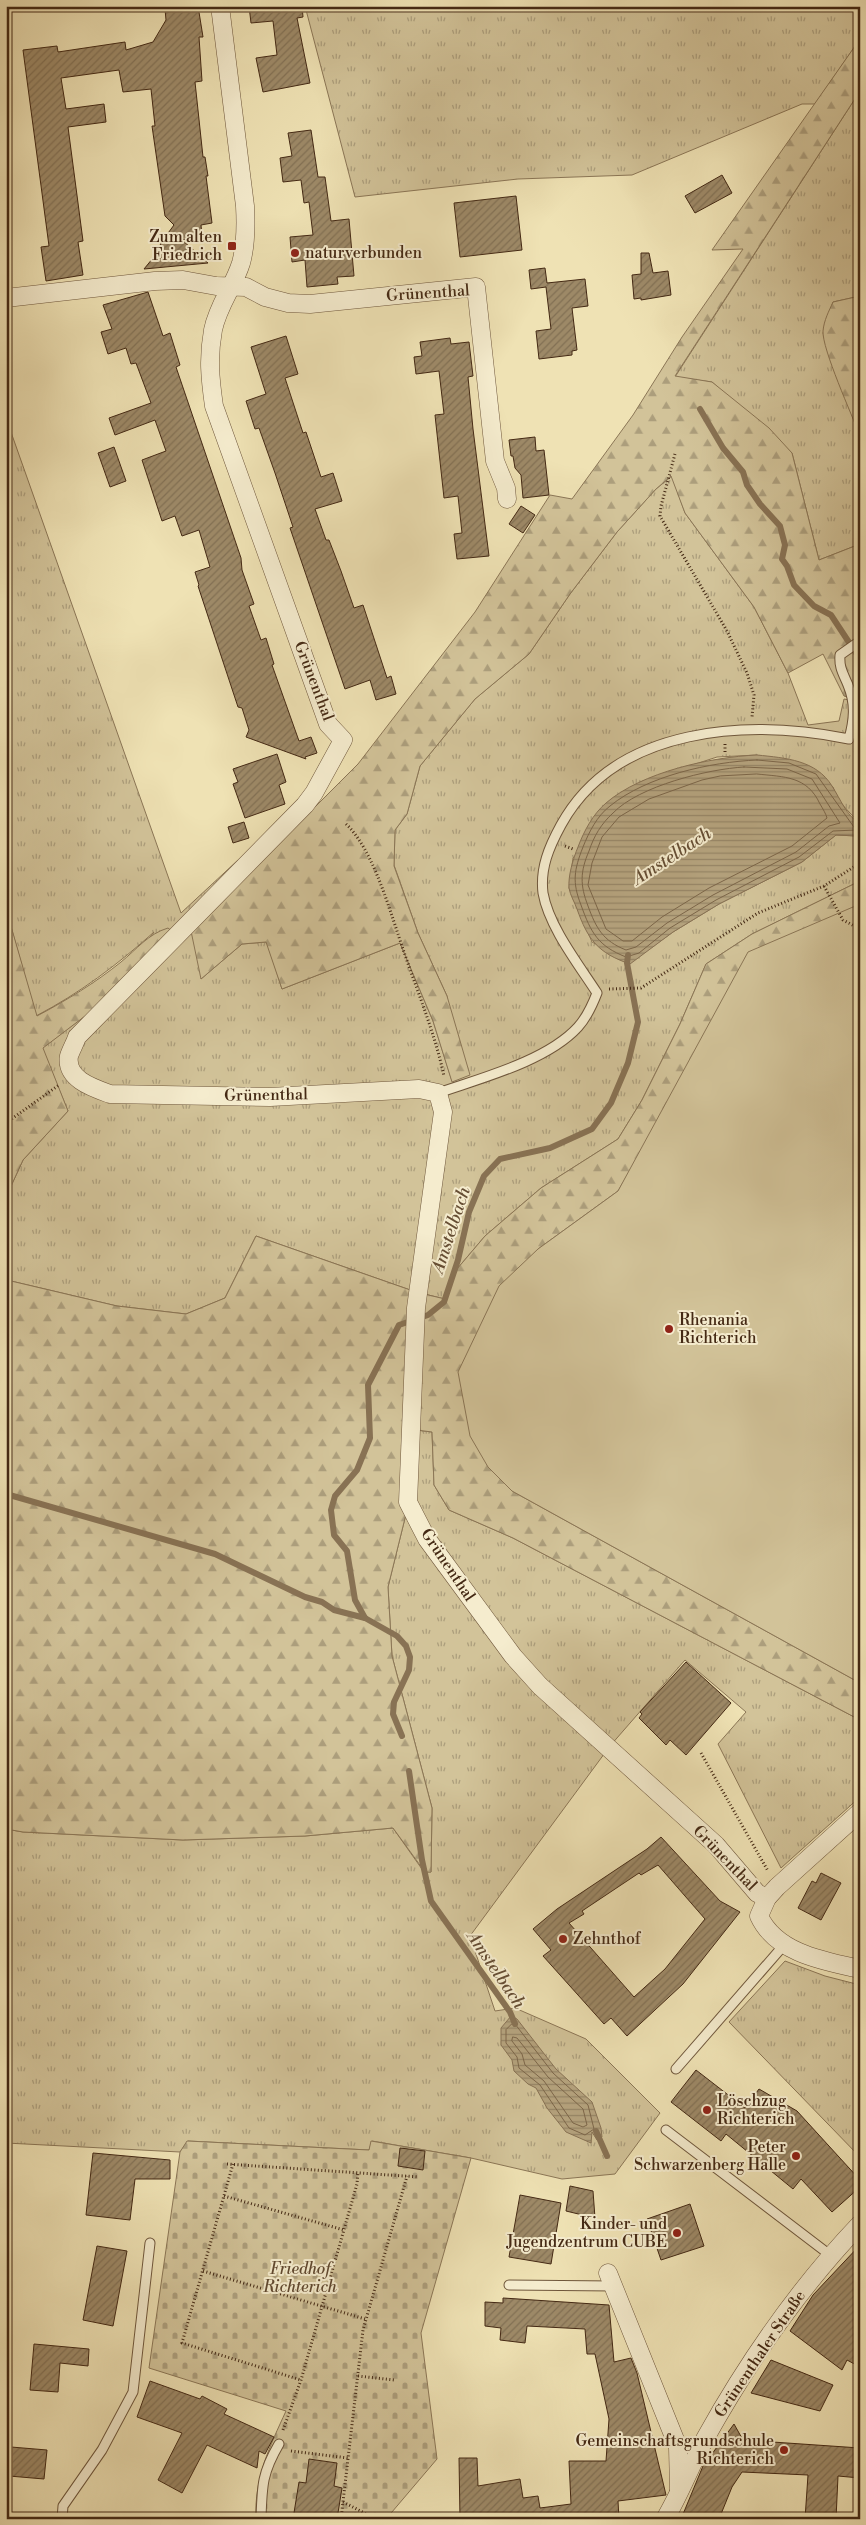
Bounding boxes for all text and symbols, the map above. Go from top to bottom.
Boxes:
place label: Zum alten Friedrich [149,227,222,265]
marker: Zum alten Friedrich [226,240,238,252]
place label: naturverbunden [305,243,422,263]
marker: naturverbunden [289,247,301,259]
street label: Grünenthal [386,280,471,306]
street label: Grünenthal [290,638,338,724]
water label: Amstelbach [627,821,717,891]
street label: Grünenthal [224,1084,308,1106]
water label: Amstelbach [426,1183,476,1278]
place label: Rhenania Richterich [679,1310,757,1348]
marker: Rhenania Richterich [663,1323,675,1335]
street label: Grünenthal [416,1525,480,1605]
street label: Grünenthal [689,1821,761,1895]
water label: Amstelbach [460,1925,531,2014]
place label: Zehnthof [573,1929,642,1949]
marker: Zehnthof [557,1933,569,1945]
place label: Löschzug Richterich [717,2091,795,2129]
marker: Löschzug Richterich [701,2104,713,2116]
place label: Peter Schwarzenberg Halle [634,2137,786,2175]
marker: Peter Schwarzenberg Halle [790,2150,802,2162]
place label: Kinder- und Jugendzentrum CUBE [505,2214,667,2252]
marker: Kinder- und Jugendzentrum CUBE [671,2227,683,2239]
park label: Friedhof Richterich [262,2259,337,2297]
street label: Grünenthaler Straße [710,2287,810,2421]
place label: Gemeinschaftsgrundschule Richterich [575,2431,774,2469]
marker: Gemeinschaftsgrundschule Richterich [778,2444,790,2456]

